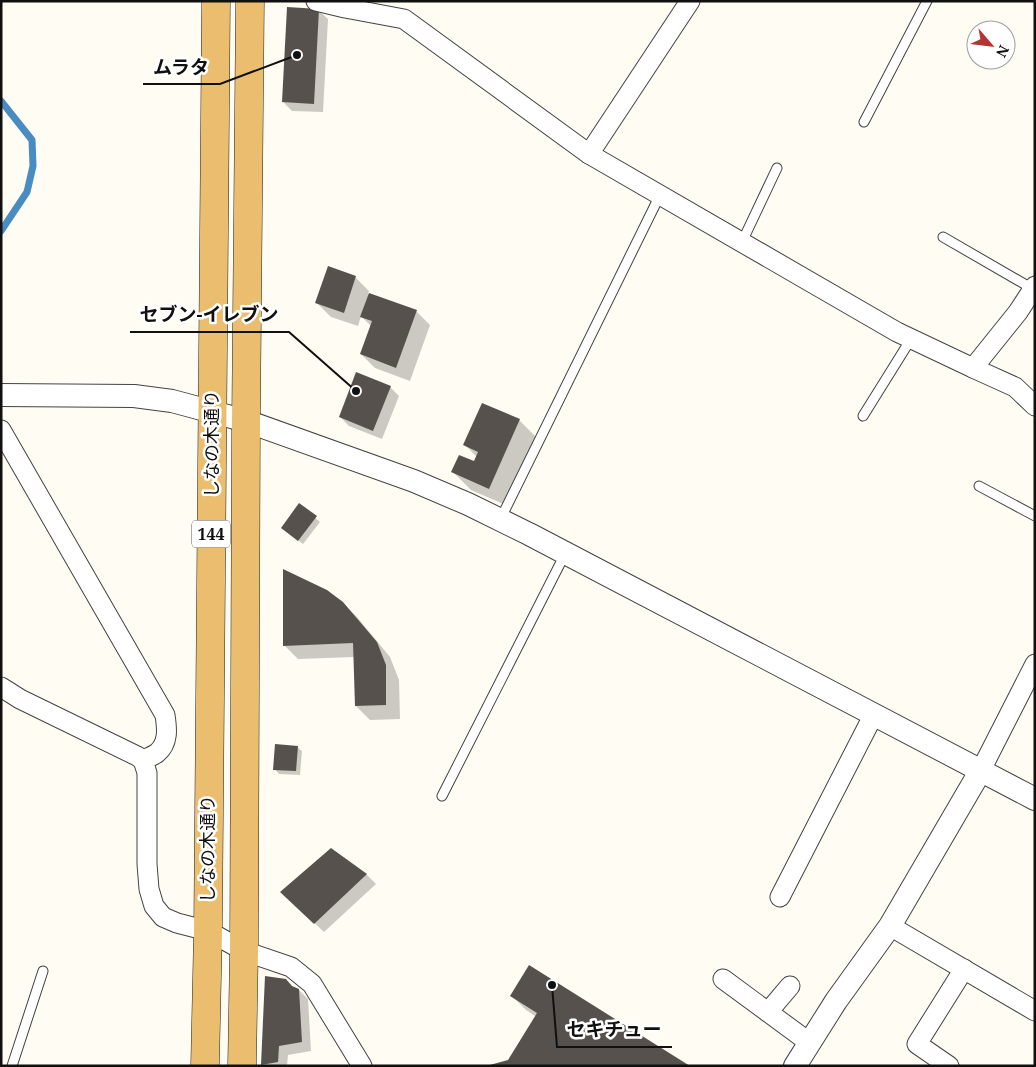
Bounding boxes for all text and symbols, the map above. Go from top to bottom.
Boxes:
north arrow [966,20,1016,70]
text: N [992,42,1014,61]
callout: ムラタ [143,50,220,84]
text: ムラタ [153,54,209,80]
callout: セブン-イレブン [130,298,289,332]
text: セブン-イレブン [140,301,278,327]
street label: しなの木通り [199,390,223,498]
road number: 144 [192,520,230,548]
street label: しなの木通り [195,795,219,903]
callout: セキチュー [557,1013,672,1047]
text: セキチュー [566,1016,662,1042]

